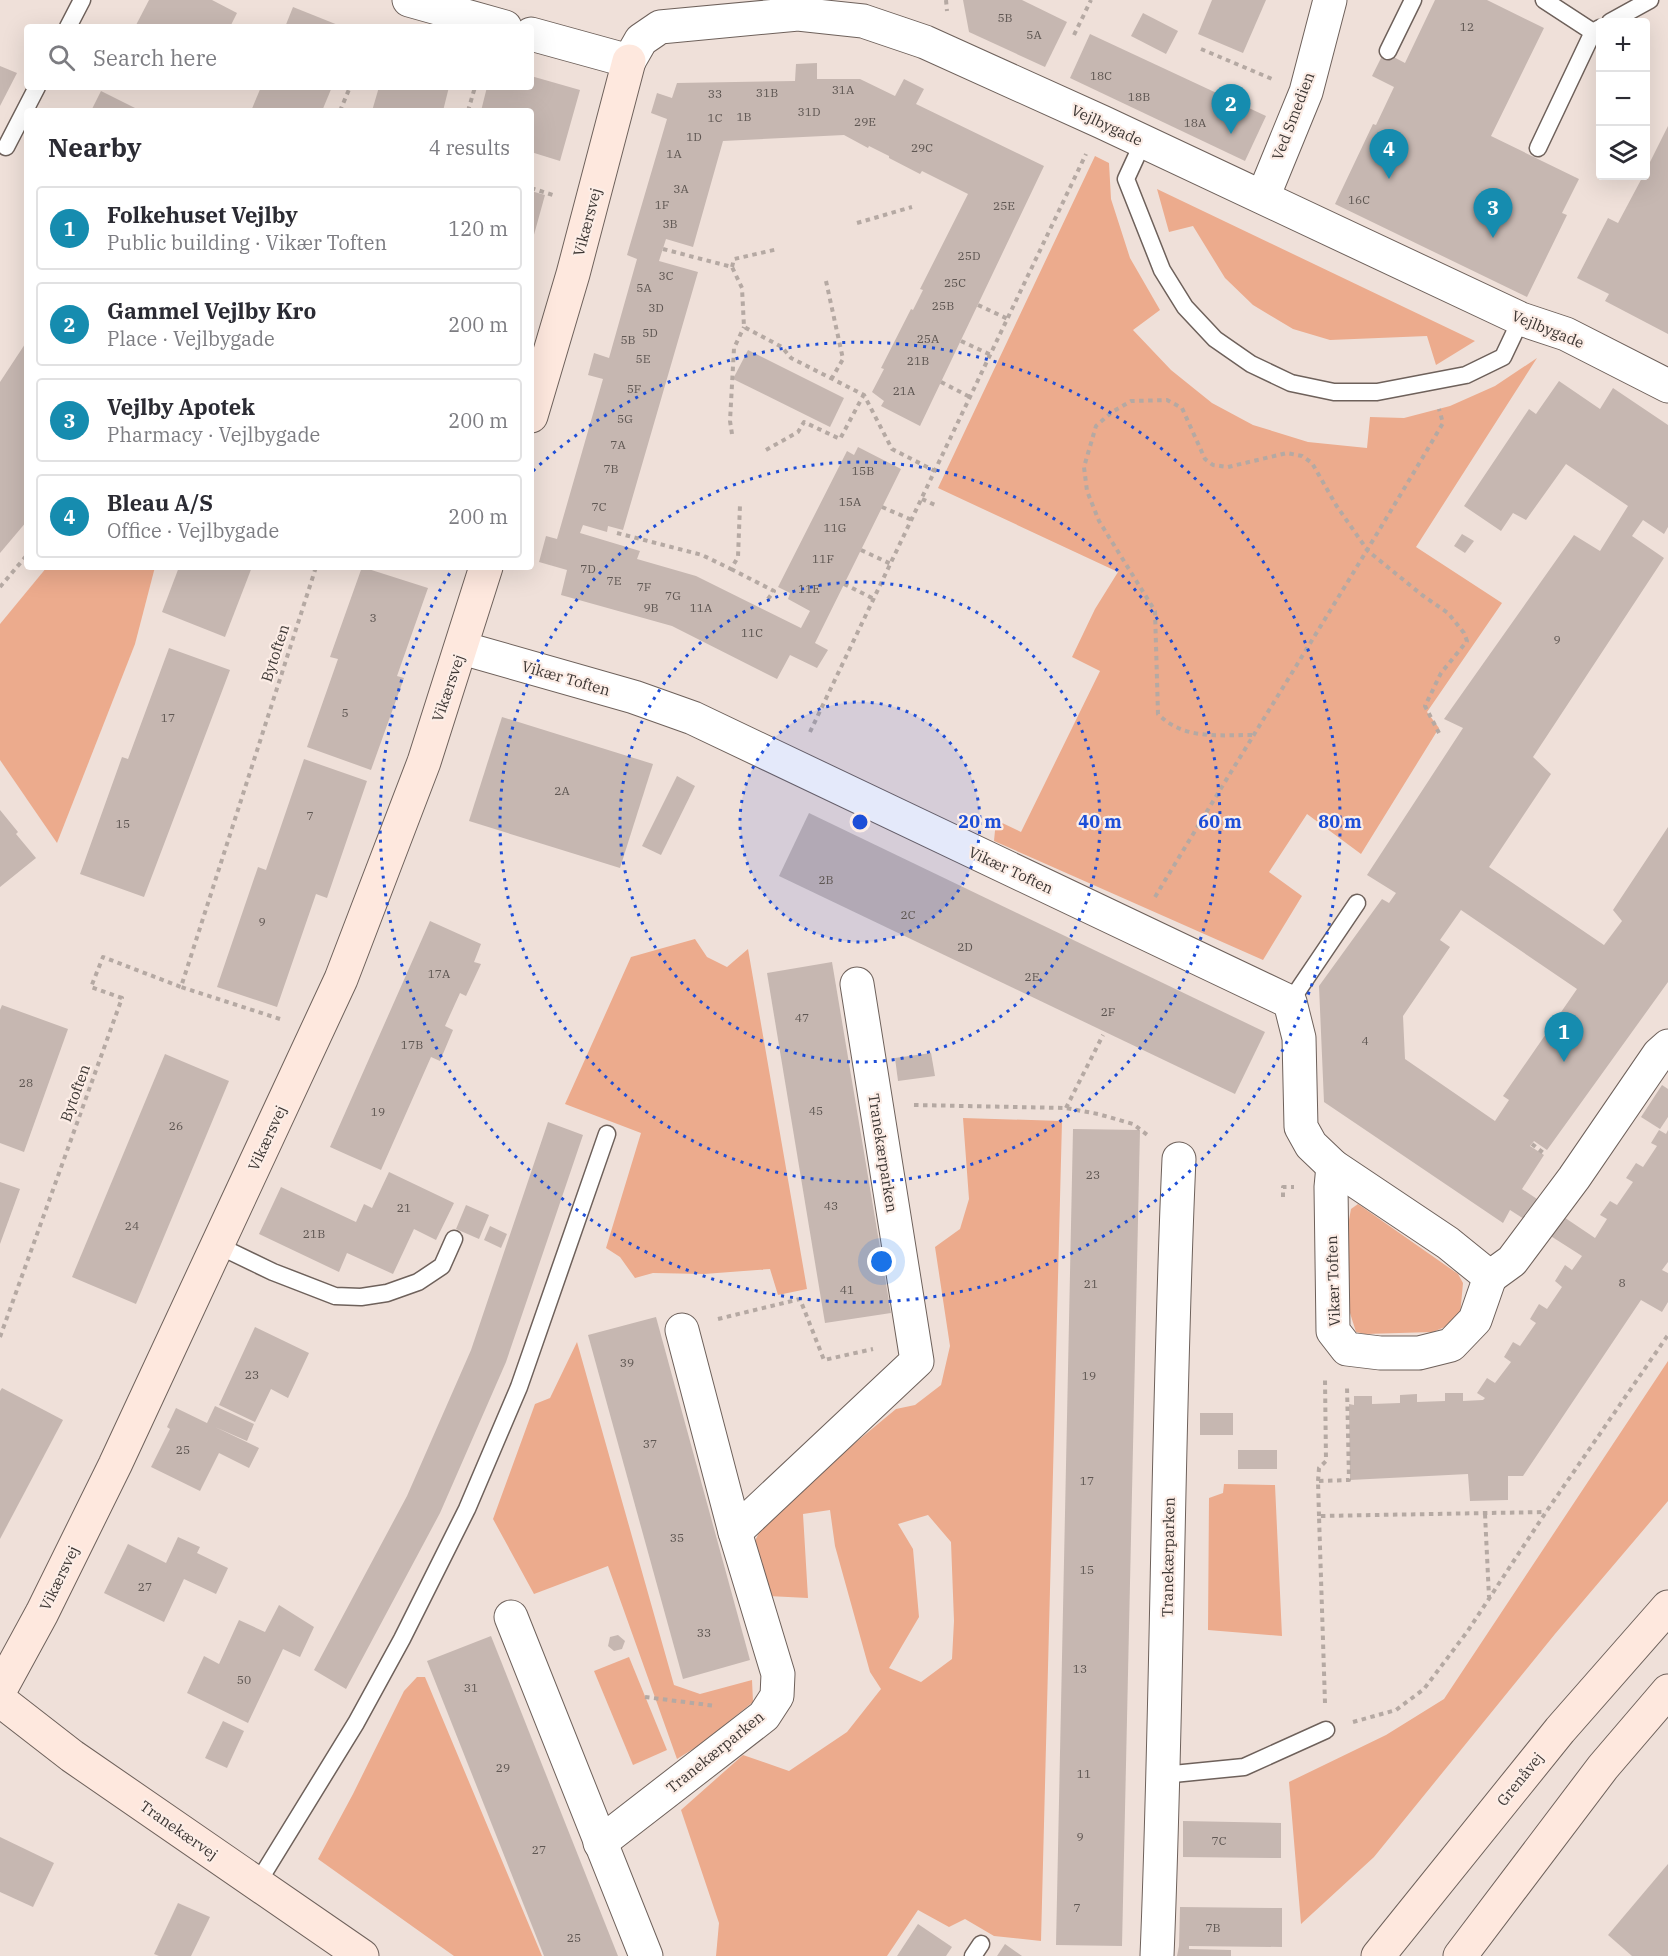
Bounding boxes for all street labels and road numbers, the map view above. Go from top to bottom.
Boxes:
street label: Ved Smedien [1268,69,1319,163]
street label: Vejlbygade [1068,100,1146,150]
street label: Vikærsvej [569,186,605,258]
street label: Vejlbygade [1509,306,1587,352]
street label: Bytoften [257,621,293,684]
street label: Vikærsvej [428,652,468,724]
street label: Vikær Toften [520,656,613,700]
street label: Vikær Toften [966,842,1057,898]
street label: Bytoften [56,1061,94,1124]
street label: Tranekærparken [864,1092,902,1214]
street label: Vikærsvej [244,1102,290,1174]
street label: Vikær Toften [1322,1235,1344,1327]
street label: Tranekærparken [1157,1496,1179,1617]
street label: Vikærsvej [35,1542,83,1614]
street label: Tranekærparken [662,1707,768,1797]
street label: Grenåvej [1493,1748,1547,1810]
street label: Tranekærvej [136,1796,222,1864]

